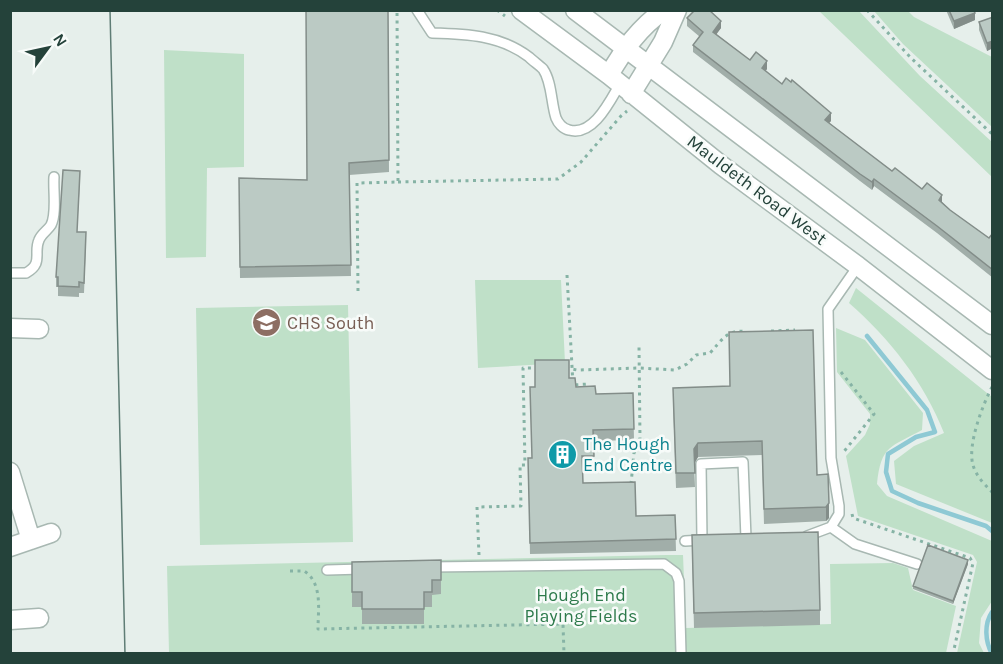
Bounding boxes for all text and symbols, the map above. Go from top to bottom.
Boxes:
north arrow [18,18,78,78]
text: N [49,30,71,50]
street label: Mauldeth Road West [683,130,832,250]
school or university icon: CHS South [250,307,282,339]
place label: CHS South [287,312,374,334]
place label: The Hough End Centre [583,433,673,476]
building icon: The Hough End Centre [546,438,578,470]
park label: Hough End Playing Fields [524,584,638,627]

